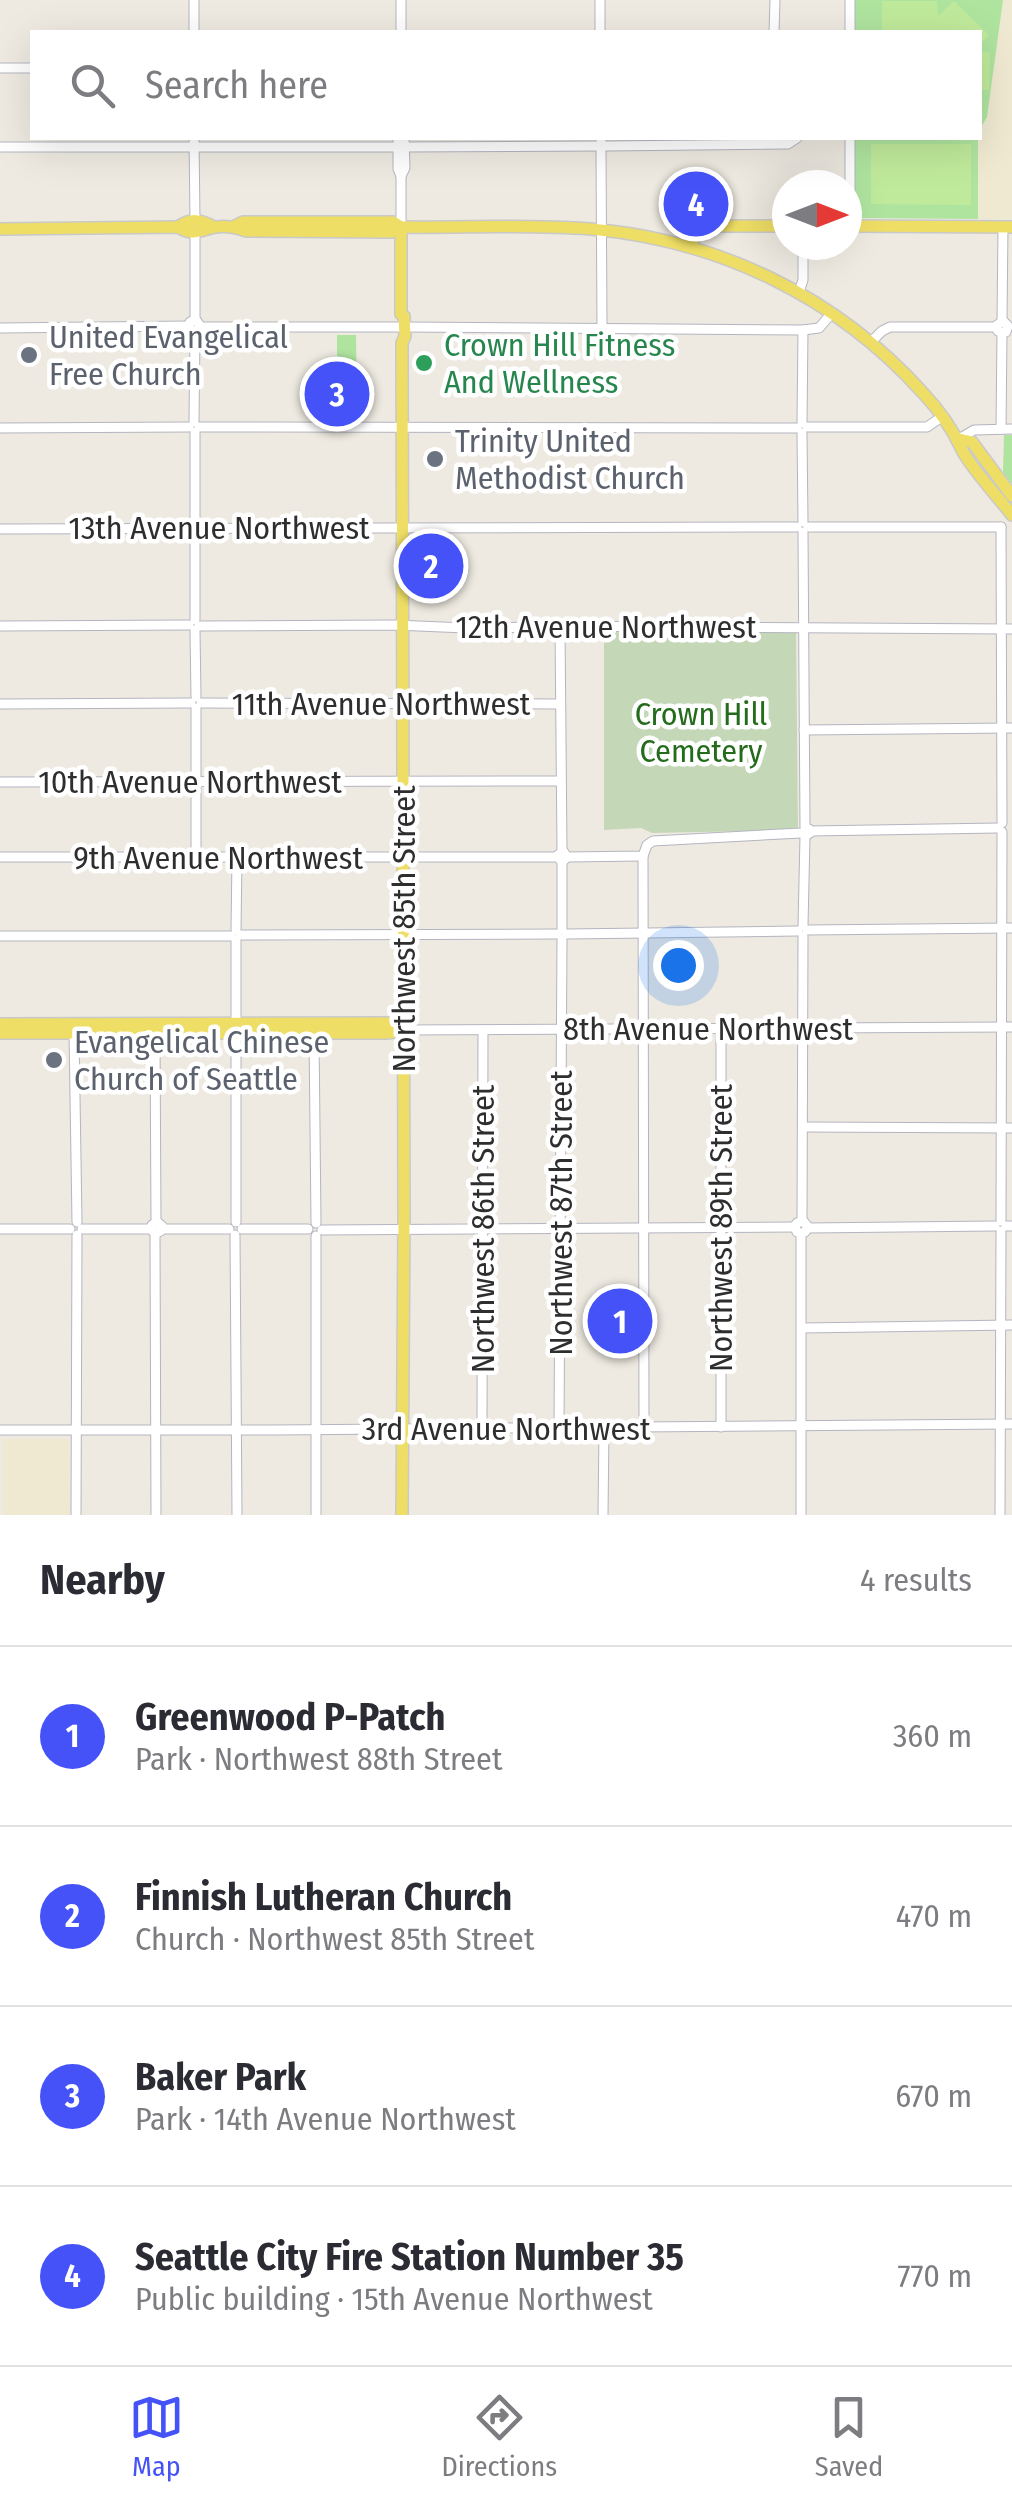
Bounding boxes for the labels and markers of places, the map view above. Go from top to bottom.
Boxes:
pin: 4 [664,166,728,242]
place label: United Evangelical Free Church [49,318,288,393]
place label: Crown Hill Fitness And Wellness [444,326,675,401]
marker: United Evangelical Free Church [18,344,40,366]
marker: Crown Hill Fitness And Wellness [413,352,435,374]
pin: 3 [304,356,370,432]
place label: Trinity United Methodist Church [455,422,685,497]
marker: Trinity United Methodist Church [424,448,446,470]
pin: 2 [398,528,464,604]
place label: Evangelical Chinese Church of Seattle [74,1023,329,1098]
marker: Evangelical Chinese Church of Seattle [43,1049,65,1071]
pin: 1 [588,1284,652,1358]

